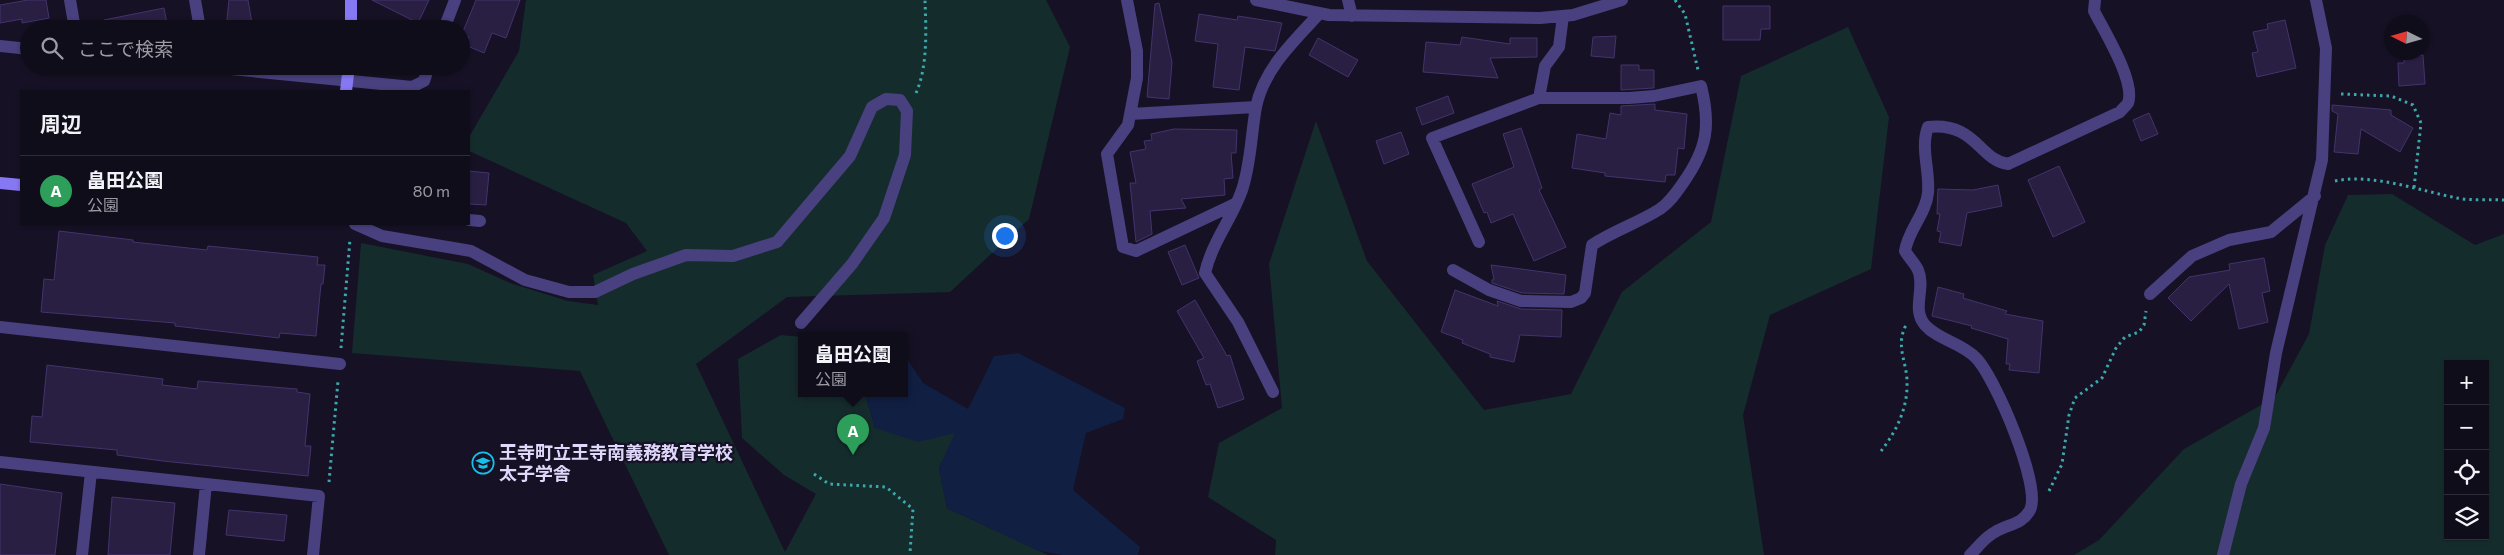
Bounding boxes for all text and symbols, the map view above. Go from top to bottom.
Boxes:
north arrow [2384,15,2429,60]
search box [20,20,470,75]
icon: search [38,34,66,62]
text: ここで検索 [78,37,173,60]
text: 周辺 [40,111,82,136]
text: 畠田公園 [87,168,163,191]
text: A [50,181,62,200]
text: 80 m [413,181,450,200]
text: 公園 [87,195,119,214]
your location [992,223,1018,249]
popup [798,332,908,397]
text: 畠田公園 [815,342,891,365]
map controls [2444,360,2489,540]
button: + [2444,360,2489,405]
text: 公園 [815,369,847,388]
button: − [2444,405,2489,450]
pin: A [837,414,869,455]
place label: 王寺町立王寺南義務教育学校 太子学舎 [499,441,733,484]
button: locate [2444,450,2489,495]
school or university icon: 王寺町立王寺南義務教育学校 太子学舎 [471,451,495,475]
button: layers [2444,495,2489,540]

